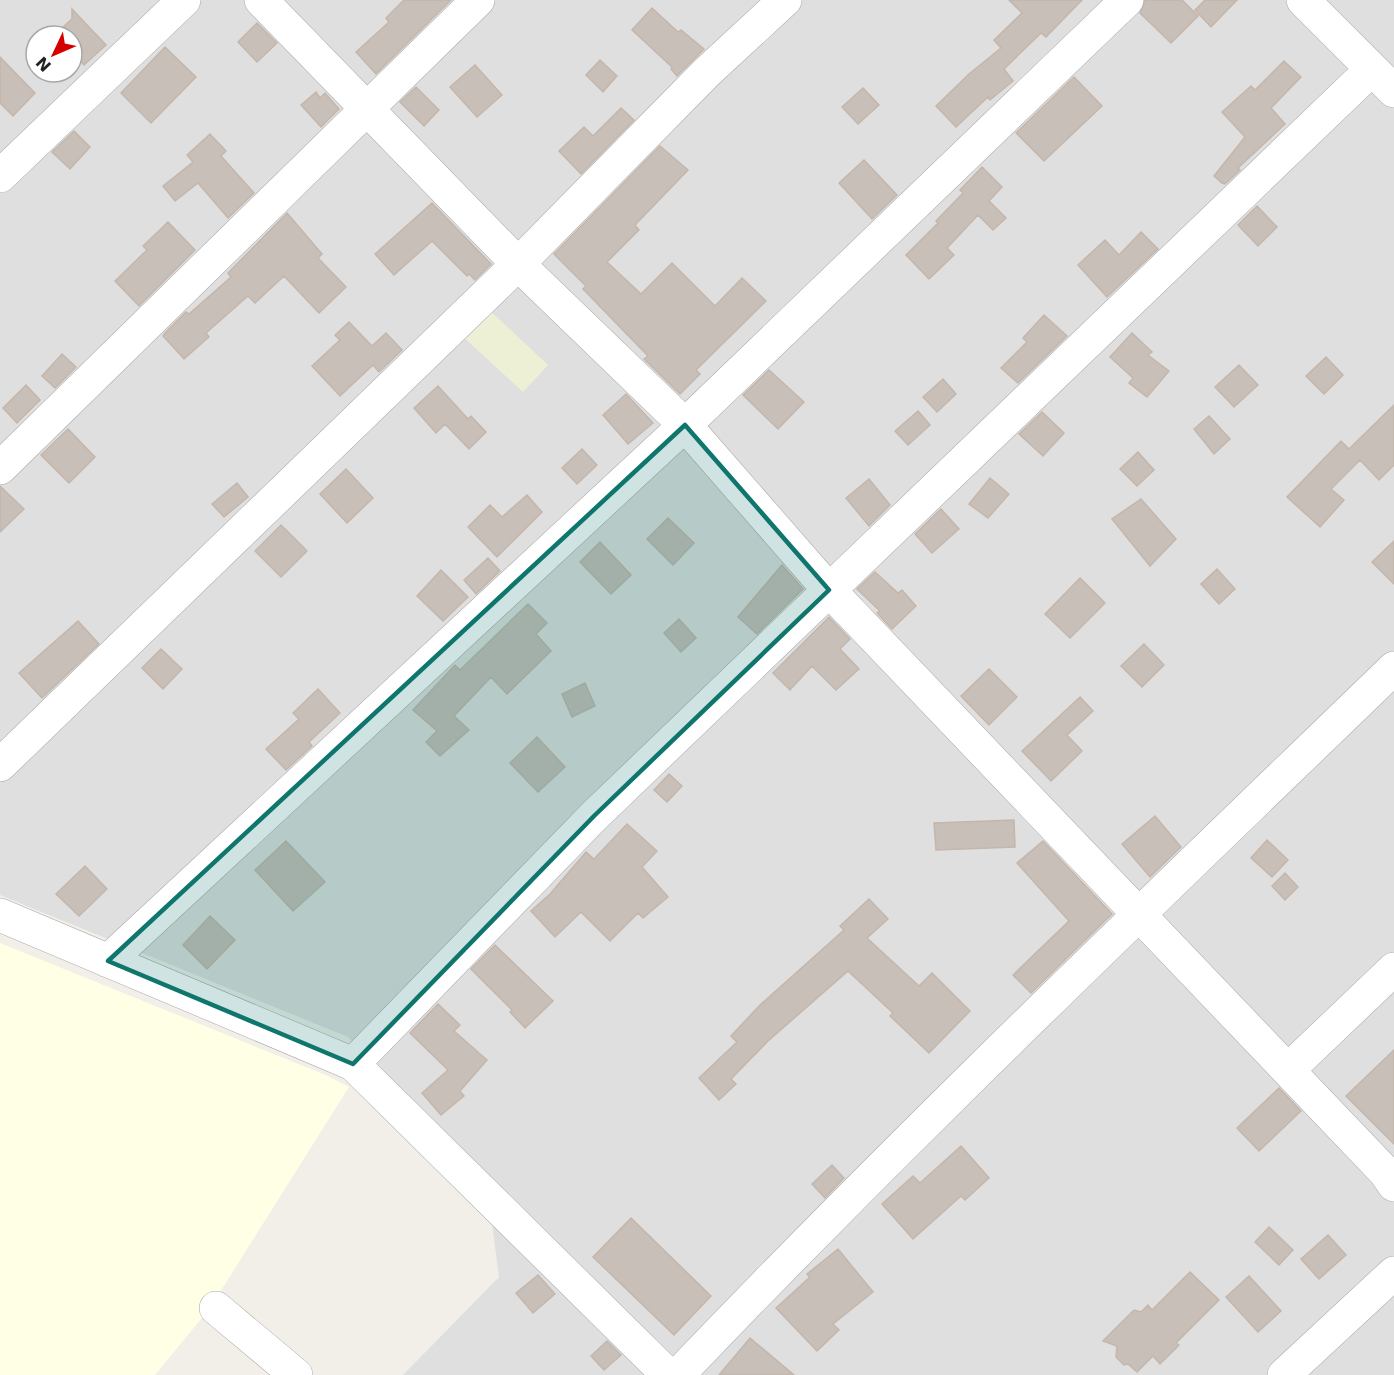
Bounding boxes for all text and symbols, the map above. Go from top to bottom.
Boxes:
north arrow [24,24,84,84]
text: N [32,53,55,75]

